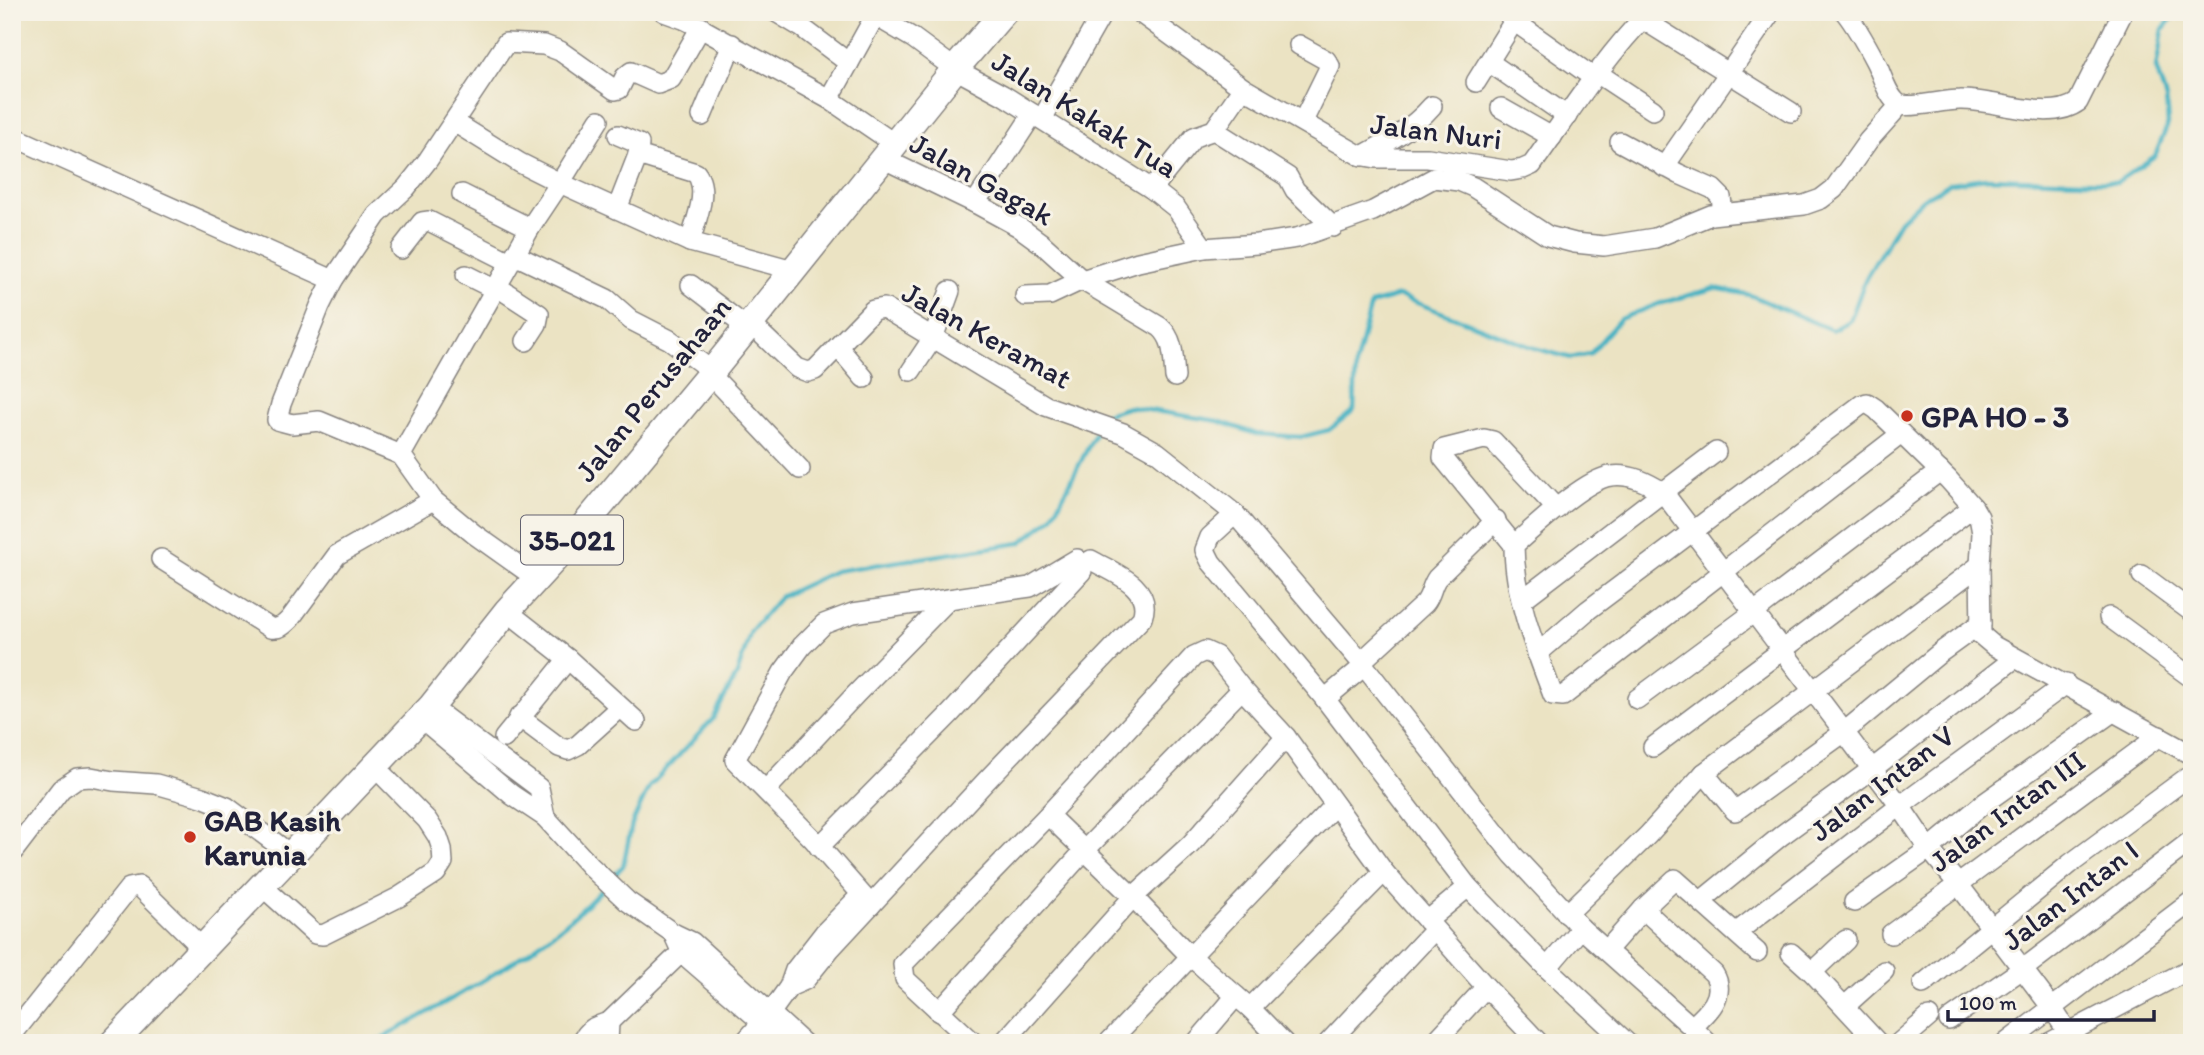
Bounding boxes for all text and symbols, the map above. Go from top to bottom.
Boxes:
street label: Jalan Kakak Tua [985,42,1185,186]
street label: Jalan Nuri [1368,105,1504,157]
street label: Jalan Gagak [904,124,1061,234]
street label: Jalan Keramat [896,273,1078,397]
street label: Jalan Perusahaan [567,289,739,489]
place label: GPA HO - 3 [1921,398,2069,435]
marker: GPA HO - 3 [1899,408,1915,424]
road number: 35-021 [521,516,623,564]
street label: Jalan Intan V [1803,717,1962,849]
street label: Jalan Intan III [1922,742,2092,880]
place label: GAB Kasih Karunia [204,802,341,873]
marker: GAB Kasih Karunia [182,829,198,845]
street label: Jalan Intan I [1994,832,2146,958]
scale bar [1948,978,2155,1022]
text: 100 m [1959,990,2017,1015]

